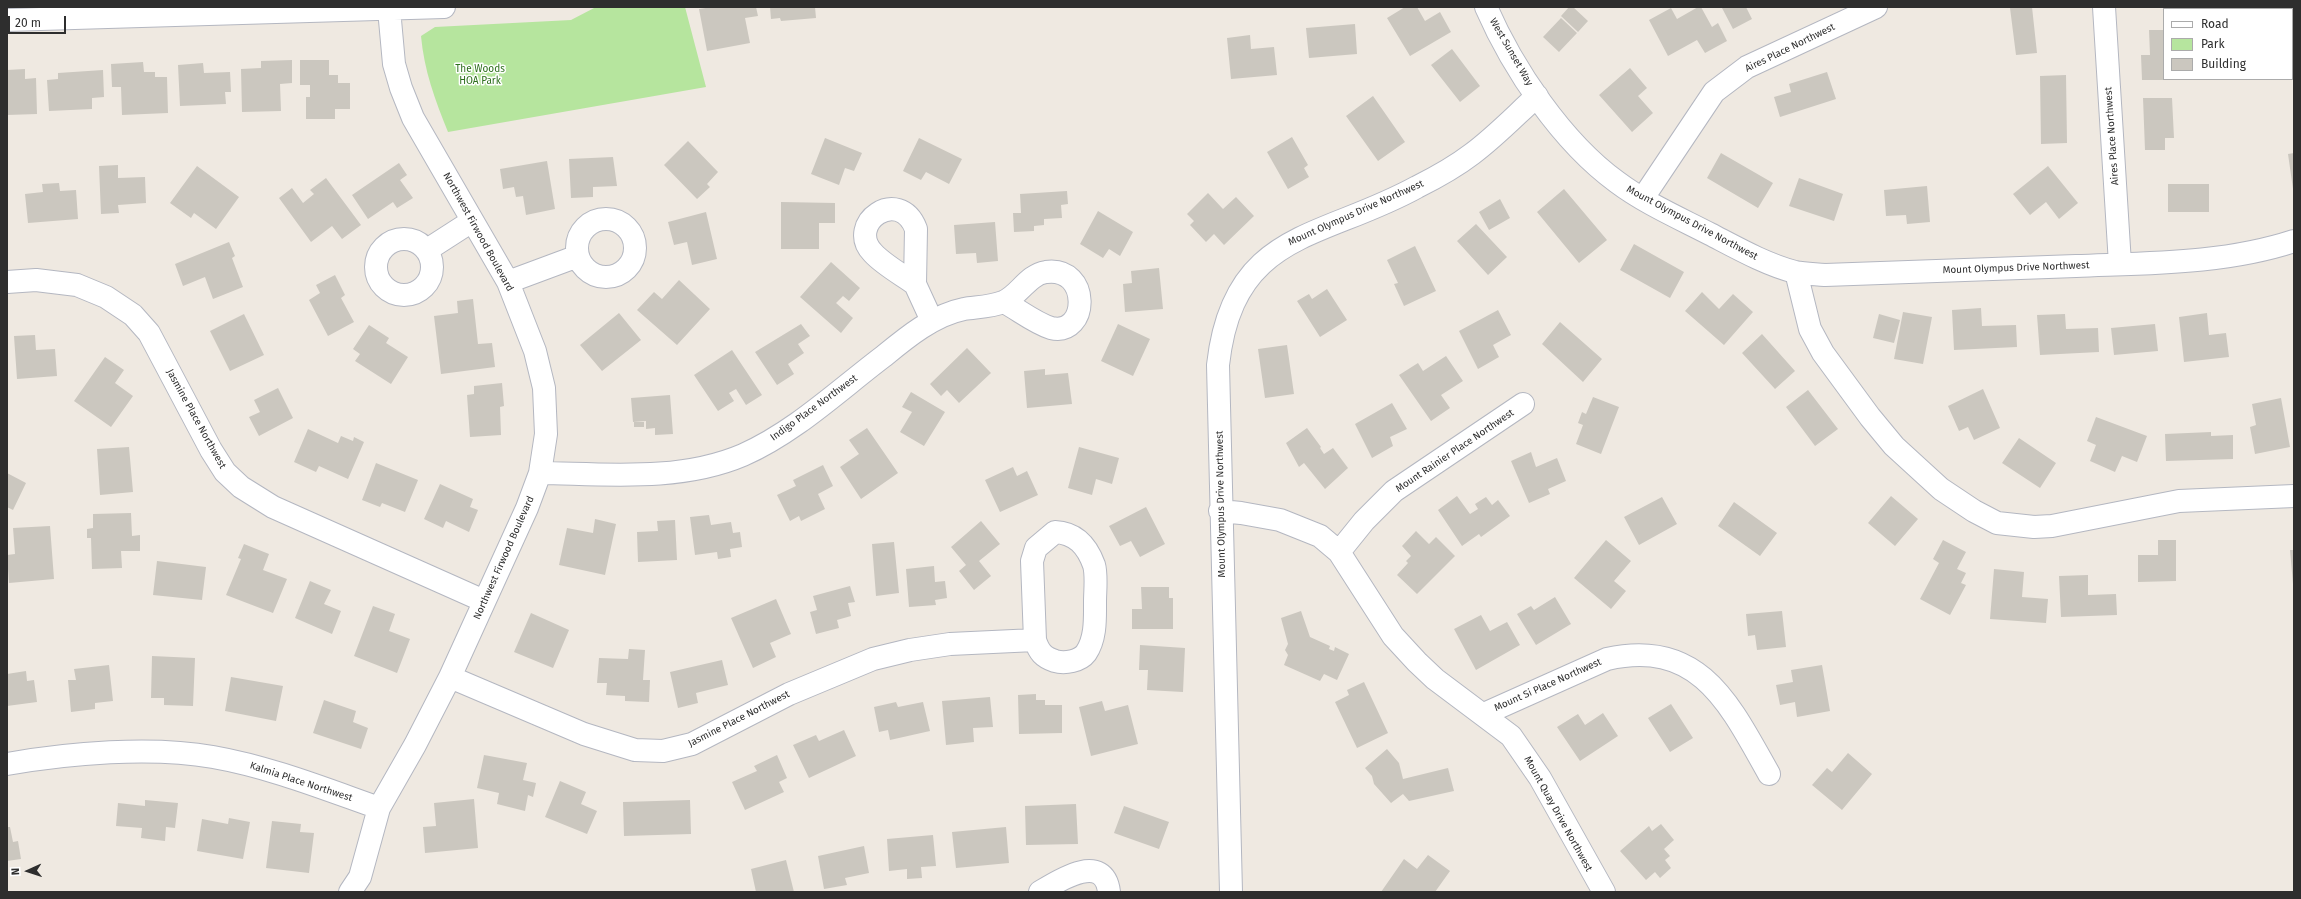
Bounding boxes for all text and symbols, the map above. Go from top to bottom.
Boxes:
scale bar [10,8,68,34]
legend [2163,8,2293,80]
text: 20 m [15,16,41,30]
street label: West Sunset Way [1487,16,1535,88]
text: Road [2201,17,2229,31]
street label: Aires Place Northwest [1743,21,1837,75]
text: Park [2201,37,2225,51]
text: Building [2201,57,2246,71]
park label: The Woods HOA Park [455,63,505,86]
street label: Aires Place Northwest [2103,86,2121,186]
street label: Northwest Firwood Boulevard [440,170,516,294]
street label: Mount Olympus Drive Northwest [1286,178,1426,248]
street label: Mount Olympus Drive Northwest [1624,183,1760,263]
street label: Mount Olympus Drive Northwest [1942,259,2090,277]
street label: Jasmine Place Northwest [164,367,228,471]
street label: Indigo Place Northwest [768,372,860,444]
street label: Mount Rainier Place Northwest [1394,407,1516,495]
street label: Mount Olympus Drive Northwest [1214,430,1228,578]
street label: Northwest Firwood Boulevard [471,494,537,622]
street label: Mount Si Place Northwest [1493,656,1603,714]
street label: Jasmine Place Northwest [686,688,792,750]
street label: Mount Quay Drive Northwest [1521,754,1595,874]
street label: Kalmia Place Northwest [248,760,354,804]
north arrow [8,851,48,891]
text: N [9,868,22,876]

